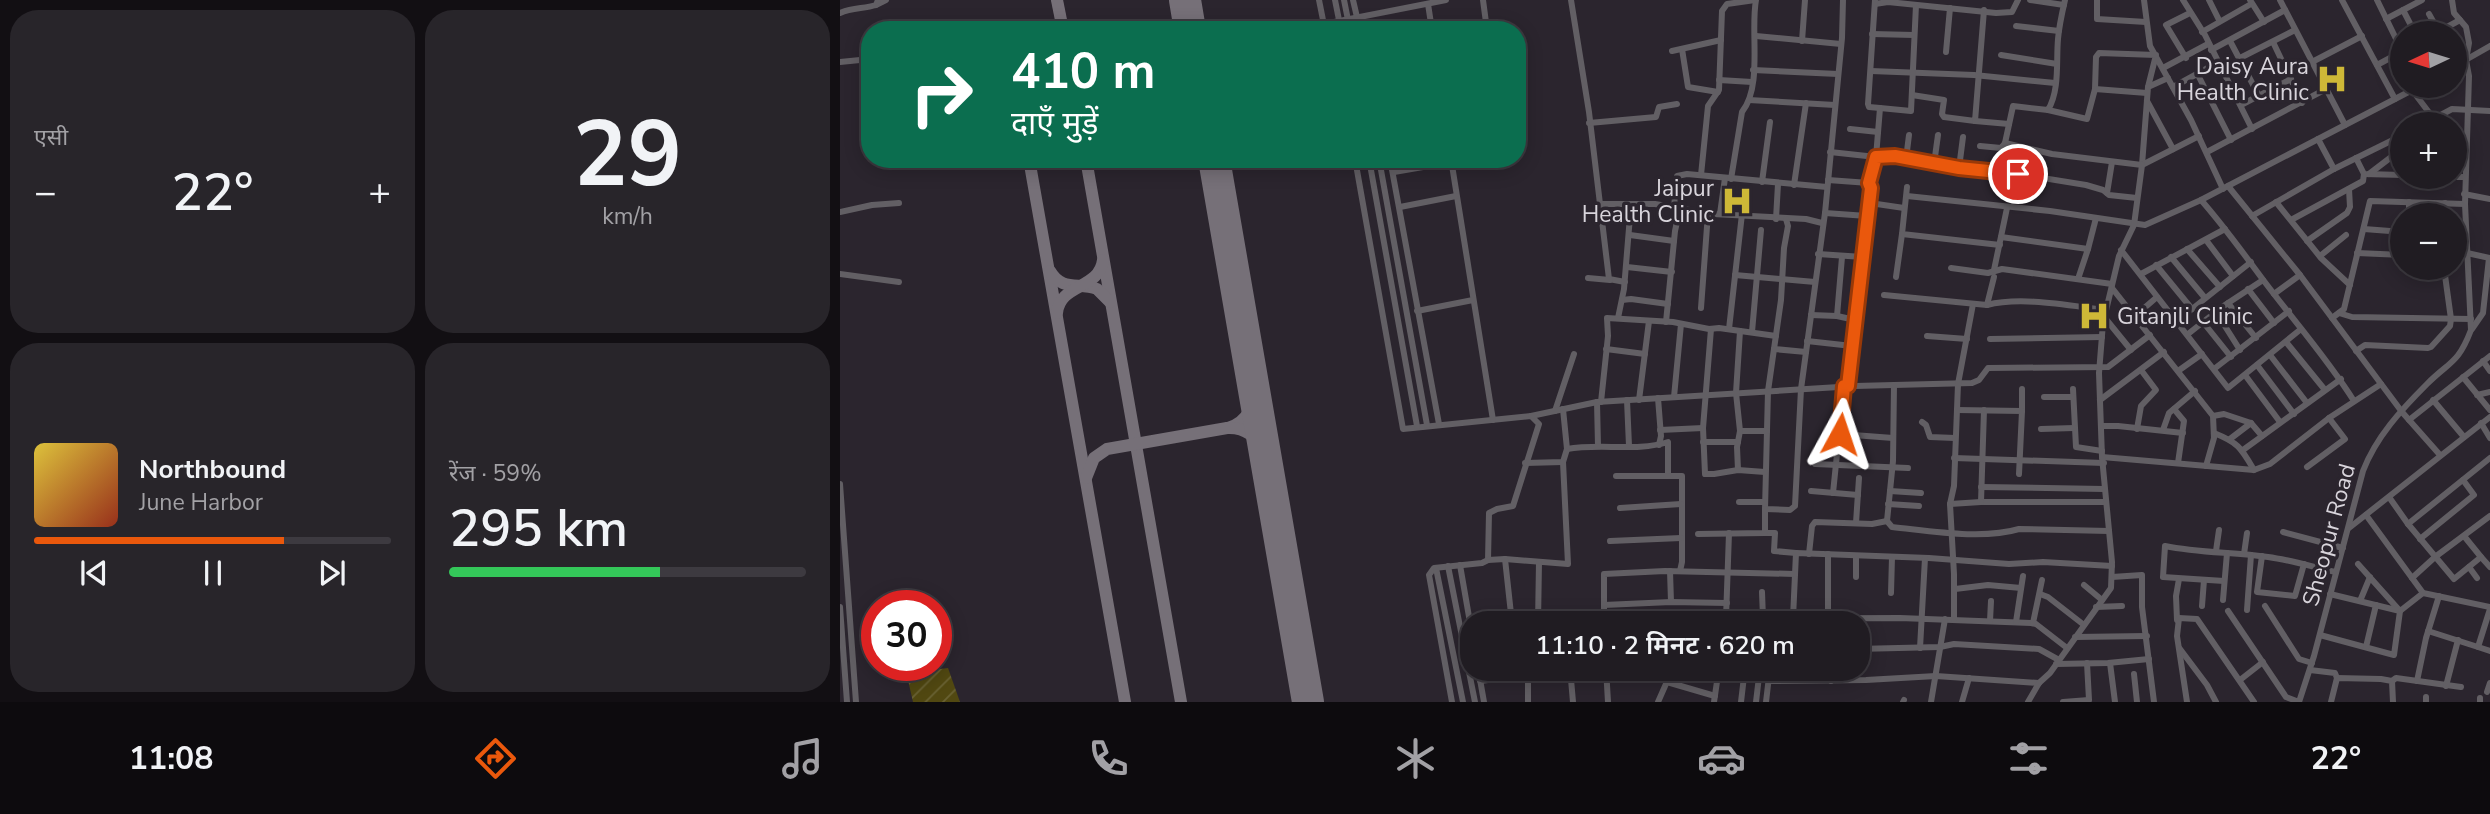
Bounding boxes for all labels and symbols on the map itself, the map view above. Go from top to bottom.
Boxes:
north arrow [2390,21,2468,98]
place label: Daisy Aura Health Clinic [2177,51,2309,108]
hospital icon: Daisy Aura Health Clinic [2315,62,2349,96]
pin [1988,144,2048,204]
place label: Jaipur Health Clinic [1582,173,1715,230]
hospital icon: Jaipur Health Clinic [1720,184,1754,218]
hospital icon: Gitanjli Clinic [2077,299,2111,333]
place label: Gitanjli Clinic [2117,301,2253,332]
position arrow [1803,397,1877,471]
street label: Sheopur Road [2295,460,2363,610]
speed limit sign: 30 [861,590,952,681]

